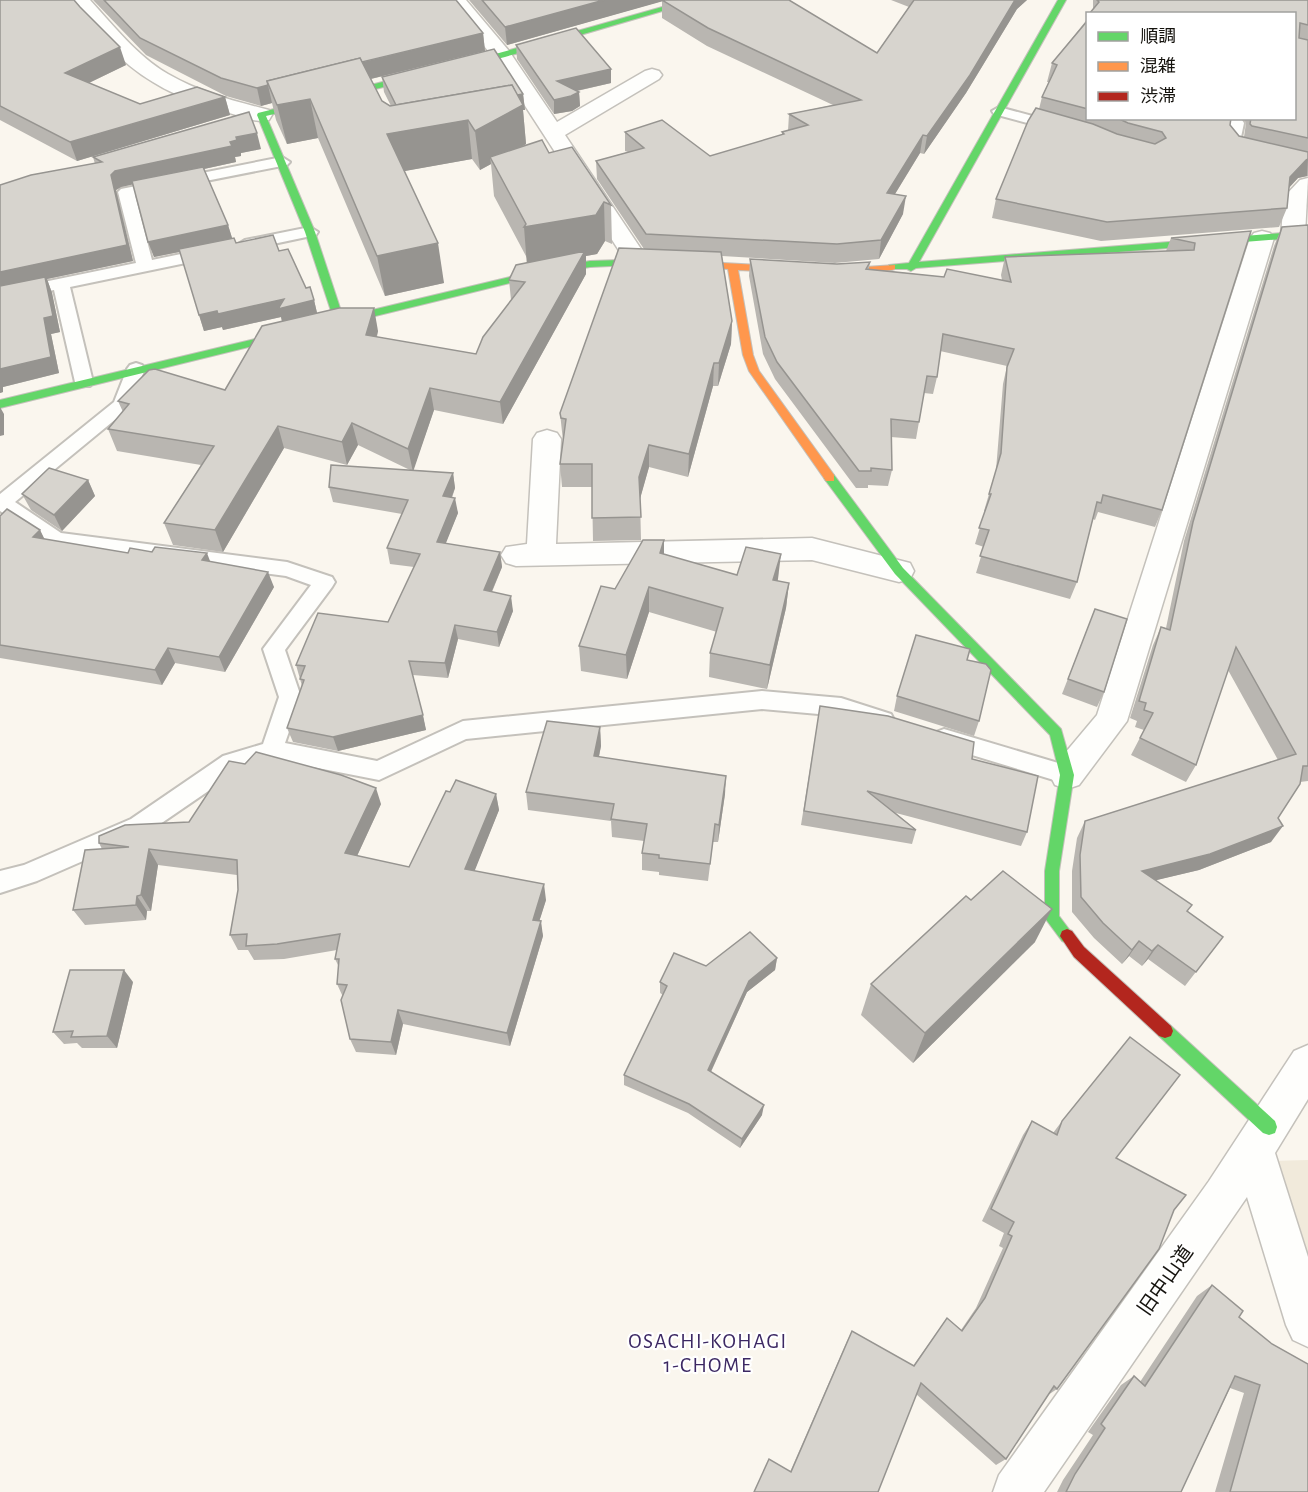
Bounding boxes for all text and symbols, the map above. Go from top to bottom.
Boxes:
legend [1086,12,1296,120]
text: 順調 [1140,28,1176,46]
text: 混雑 [1140,56,1176,76]
text: 渋滞 [1140,87,1176,106]
street label: 旧中山道 [1134,1241,1197,1319]
district label: OSACHI-KOHAGI 1-CHOME [628,1331,788,1376]

